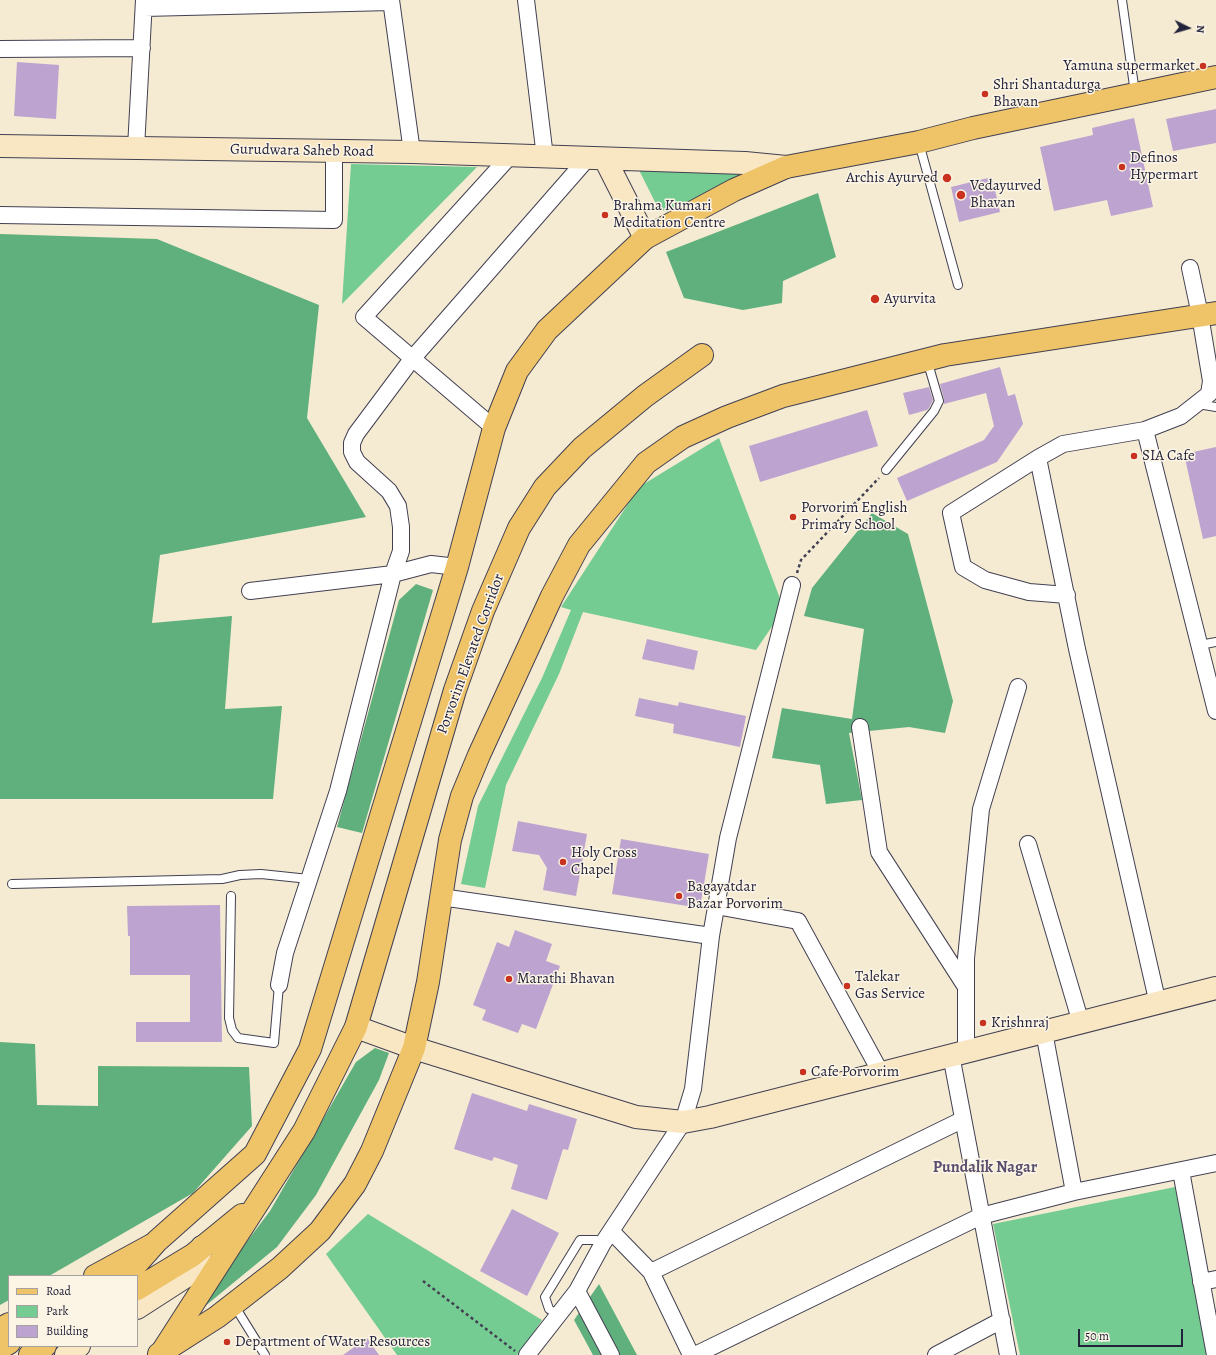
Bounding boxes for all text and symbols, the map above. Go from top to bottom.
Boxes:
north arrow [1168,8,1208,48]
text: N [1193,24,1208,34]
place label: Yamuna supermarket [1063,57,1195,75]
marker: Yamuna supermarket [1198,61,1208,71]
place label: Shri Shantadurga Bhavan [993,76,1101,111]
marker: Shri Shantadurga Bhavan [980,89,990,99]
street label: Gurudwara Saheb Road [230,141,374,161]
place label: Definos Hypermart [1130,149,1198,184]
marker: Definos Hypermart [1117,162,1127,172]
place label: Archis Ayurved [846,169,938,187]
marker: Archis Ayurved [941,172,953,184]
place label: Vedayurved Bhavan [970,177,1041,212]
marker: Vedayurved Bhavan [955,189,967,201]
place label: Brahma Kumari Meditation Centre [613,197,725,232]
marker: Brahma Kumari Meditation Centre [600,210,610,220]
place label: Ayurvita [884,290,936,308]
marker: Ayurvita [869,293,881,305]
place label: SIA Cafe [1142,447,1195,465]
marker: SIA Cafe [1129,451,1139,461]
place label: Porvorim English Primary School [801,499,907,534]
marker: Porvorim English Primary School [788,512,798,522]
street label: Porvorim Elevated Corridor [434,571,508,737]
place label: Holy Cross Chapel [571,844,637,879]
marker: Holy Cross Chapel [558,857,568,867]
place label: Bagayatdar Bazar Porvorim [687,878,783,913]
marker: Bagayatdar Bazar Porvorim [674,891,684,901]
place label: Talekar Gas Service [855,968,925,1003]
place label: Marathi Bhavan [517,970,615,988]
marker: Marathi Bhavan [504,974,514,984]
marker: Talekar Gas Service [842,981,852,991]
place label: Krishnraj [991,1014,1049,1032]
marker: Krishnraj [978,1018,988,1028]
place label: Cafe Porvorim [811,1063,899,1081]
marker: Cafe Porvorim [798,1067,808,1077]
district label: Pundalik Nagar [933,1158,1037,1178]
legend [8,1275,138,1347]
text: Road [46,1283,71,1299]
text: Park [46,1303,69,1319]
scale bar [1080,1321,1185,1347]
text: Building [46,1323,88,1339]
text: 50 m [1085,1328,1109,1344]
place label: Department of Water Resources [235,1333,430,1351]
marker: Department of Water Resources [222,1337,232,1347]

